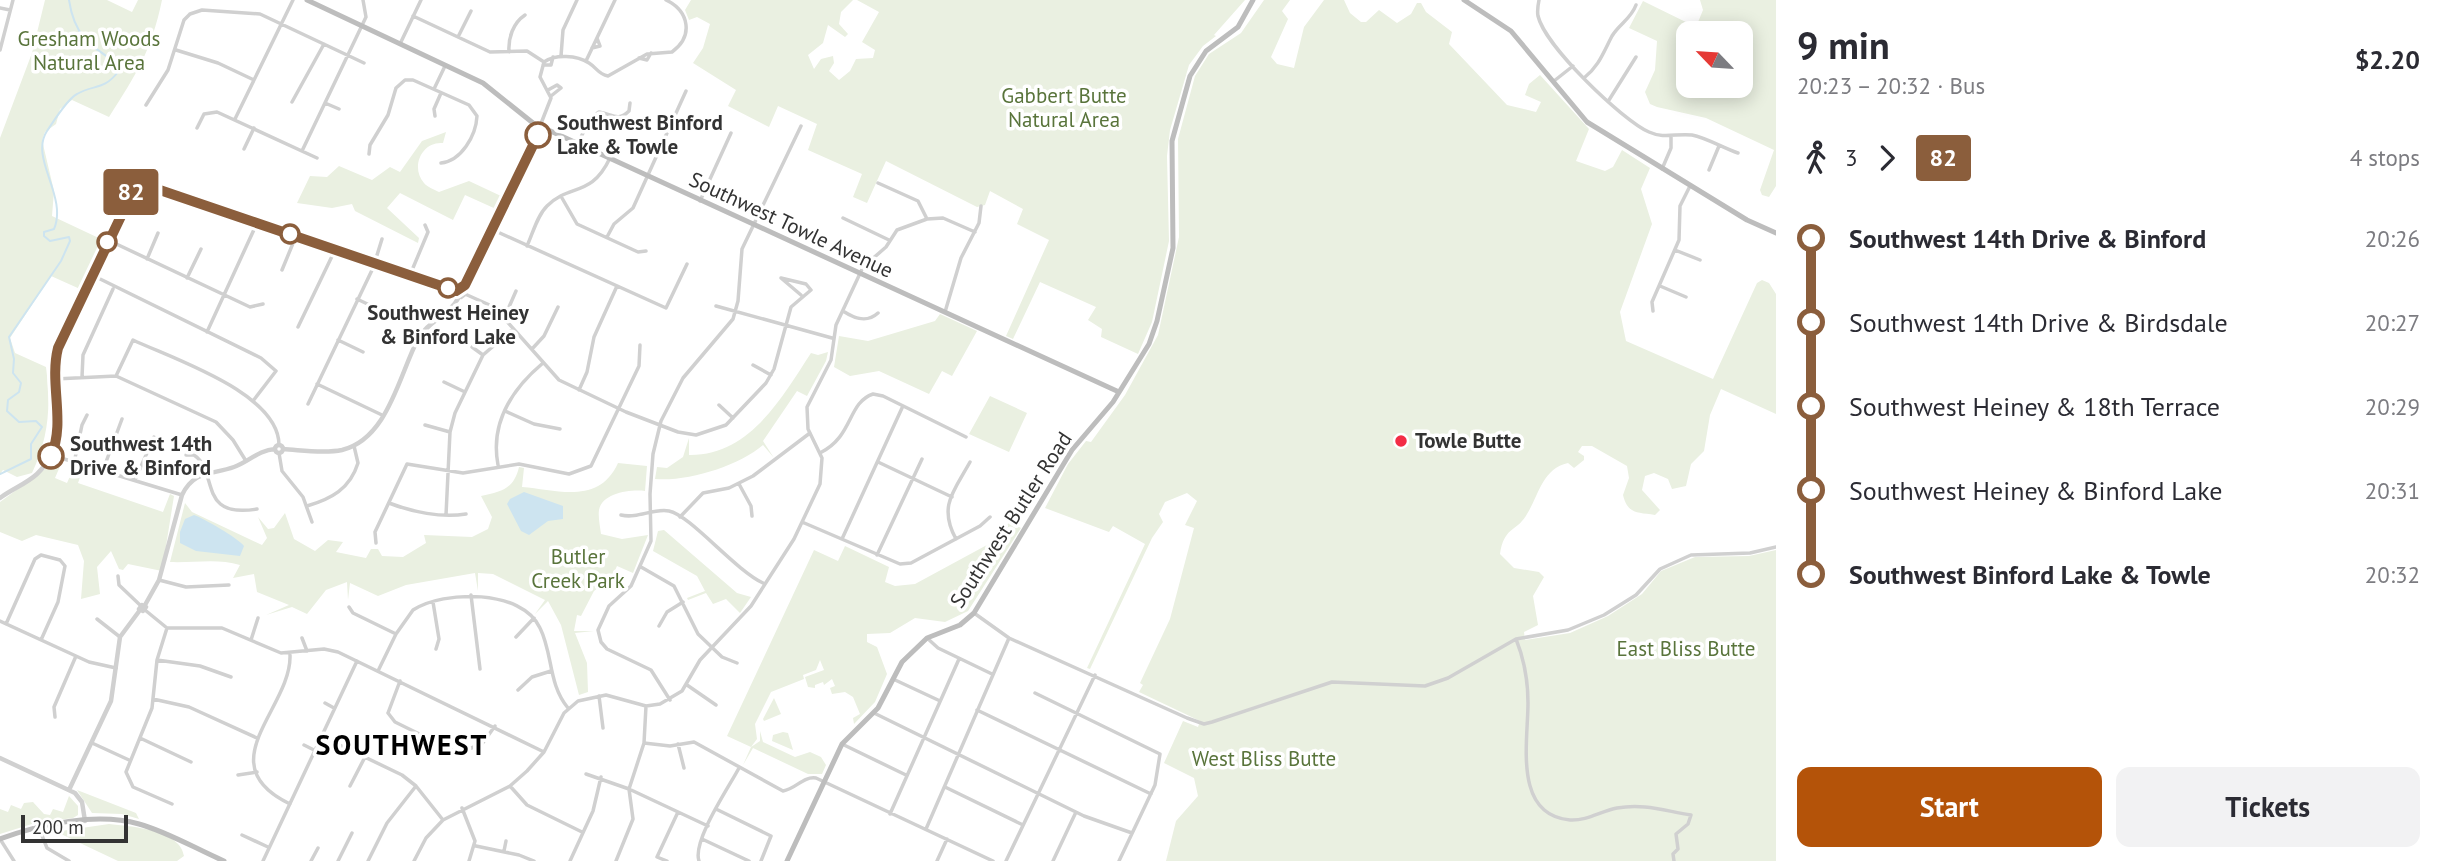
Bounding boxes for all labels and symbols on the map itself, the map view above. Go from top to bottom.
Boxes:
north arrow [1676,21,1754,98]
park label: Gresham Woods Natural Area [18,25,160,76]
park label: Gabbert Butte Natural Area [1001,82,1127,133]
place label: Southwest Binford Lake & Towle [557,109,723,160]
marker: Southwest Binford Lake & Towle [525,122,551,148]
street label: Southwest Towle Avenue [685,165,897,284]
line badge: 82 [100,169,162,215]
unlabelled marker [280,224,300,244]
unlabelled marker [97,232,117,252]
marker: Southwest Heiney & Binford Lake [438,278,458,298]
place label: Southwest Heiney & Binford Lake [367,299,530,350]
street label: Southwest Butler Road [944,427,1078,613]
place label: Towle Butte [1415,427,1521,454]
place label: Southwest 14th Drive & Binford [70,430,212,481]
marker: Towle Butte [1393,433,1409,449]
marker: Southwest 14th Drive & Binford [38,443,64,469]
park label: Butler Creek Park [531,543,625,594]
park label: East Bliss Butte [1617,635,1755,662]
district label: SOUTHWEST [316,726,488,763]
park label: West Bliss Butte [1192,745,1336,772]
scale bar [21,812,128,844]

